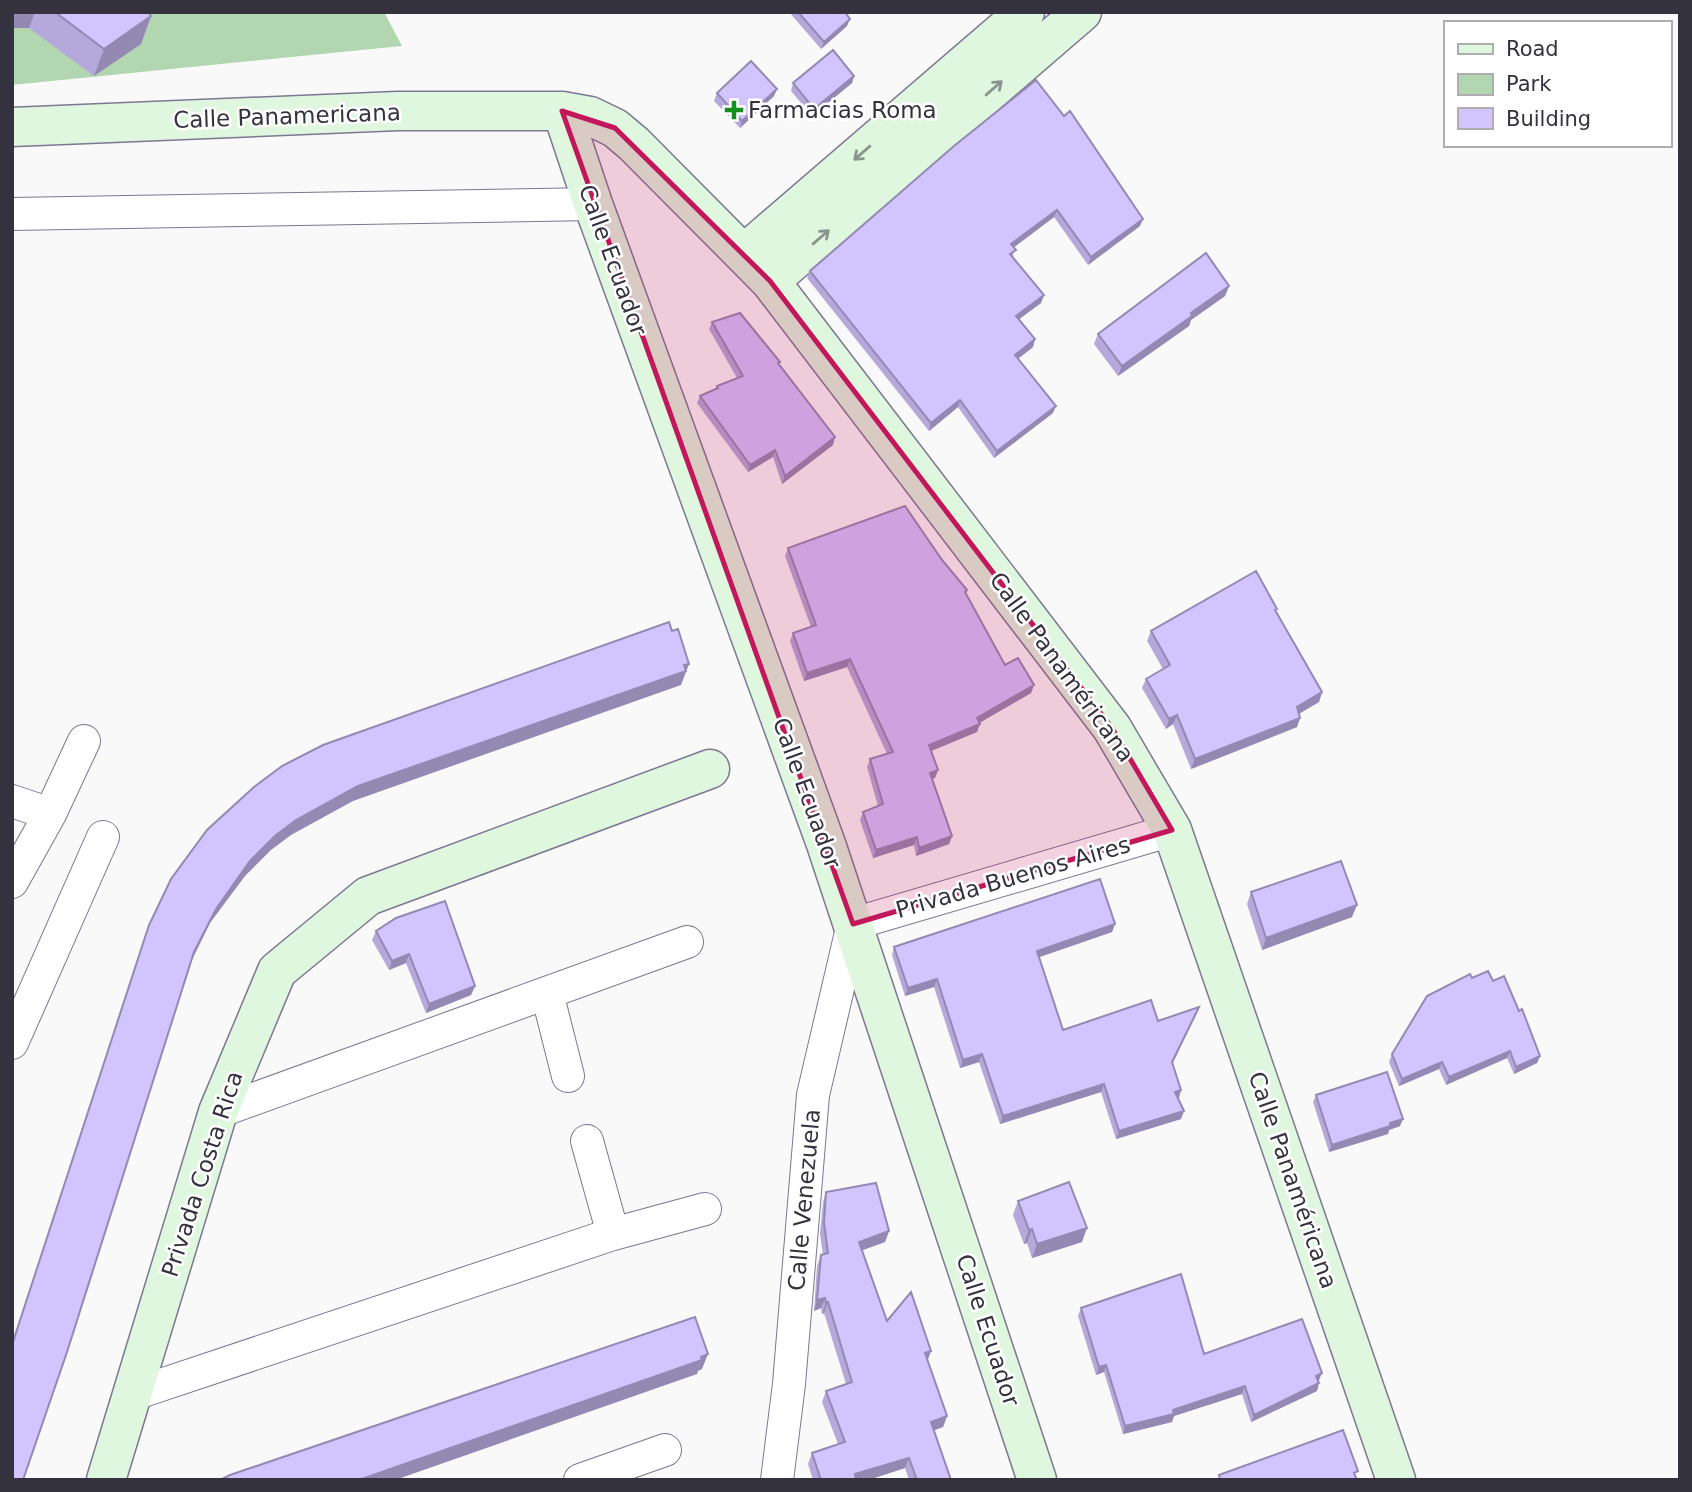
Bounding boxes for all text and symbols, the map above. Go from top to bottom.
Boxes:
legend [1444,21,1671,147]
text: Road [1506,37,1559,61]
text: Park [1506,72,1552,96]
one-way arrow [985,80,1003,96]
place label: Farmacias Roma [748,97,937,123]
street label: Calle Panamericana [173,99,401,133]
marker: Farmacias Roma [726,102,742,118]
text: Building [1506,107,1591,131]
one-way arrow [853,145,871,161]
street label: Calle Ecuador [574,181,652,339]
one-way arrow [812,229,830,245]
street label: Calle Panaméricana [985,567,1139,767]
street label: Calle Ecuador [768,714,846,872]
street label: Privada Buenos Aires [893,831,1133,923]
street label: Privada Costa Rica [156,1068,248,1280]
street label: Calle Panaméricana [1244,1068,1342,1292]
street label: Calle Venezuela [783,1108,825,1292]
street label: Calle Ecuador [951,1251,1025,1410]

